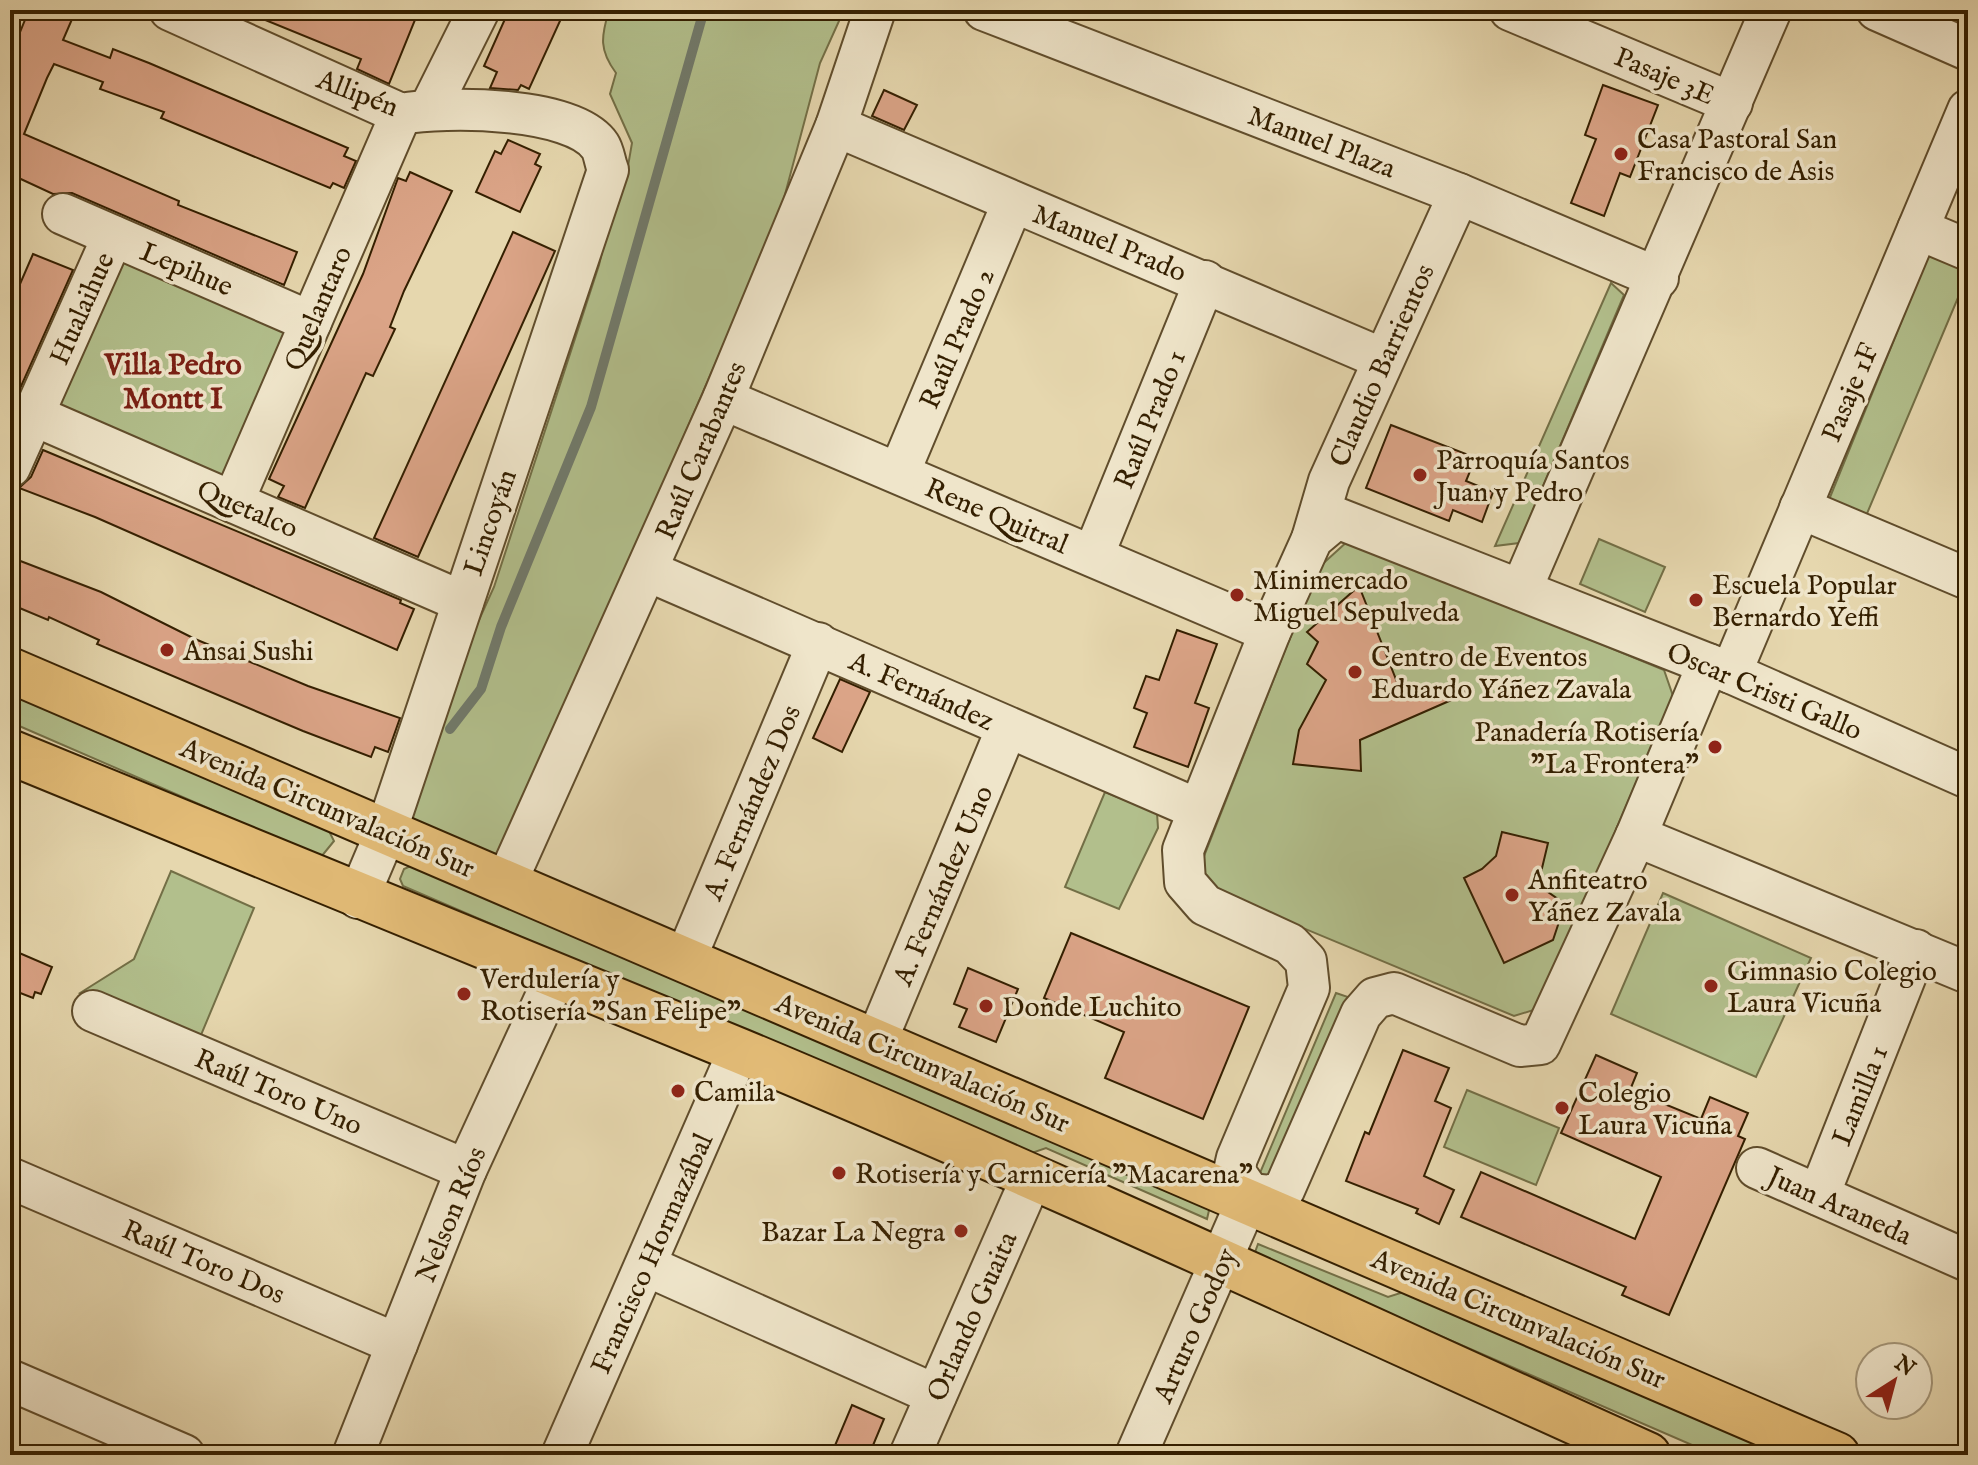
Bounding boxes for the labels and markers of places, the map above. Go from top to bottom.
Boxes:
place label: Casa Pastoral San Francisco de Asis [1637,123,1837,190]
marker: Casa Pastoral San Francisco de Asis [1612,145,1630,163]
place label: Parroquía Santos Juan y Pedro [1433,444,1630,511]
marker: Parroquía Santos Juan y Pedro [1411,466,1429,484]
place label: Minimercado Miguel Sepulveda [1253,564,1460,631]
place label: Escuela Popular Bernardo Yeffi [1712,569,1897,636]
marker: Minimercado Miguel Sepulveda [1228,586,1246,604]
marker: Escuela Popular Bernardo Yeffi [1687,591,1705,609]
place label: Ansai Sushi [182,635,314,670]
marker: Ansai Sushi [158,641,176,659]
place label: Centro de Eventos Eduardo Yáñez Zavala [1371,641,1632,708]
marker: Centro de Eventos Eduardo Yáñez Zavala [1346,663,1364,681]
place label: Panadería Rotisería "La Frontera" [1474,716,1700,783]
marker: Panadería Rotisería "La Frontera" [1706,738,1724,756]
place label: Anfiteatro Yáñez Zavala [1527,864,1682,931]
marker: Anfiteatro Yáñez Zavala [1503,886,1521,904]
place label: Gimnasio Colegio Laura Vicuña [1727,955,1937,1022]
place label: Verdulería y Rotisería "San Felipe" [479,963,741,1030]
marker: Gimnasio Colegio Laura Vicuña [1702,977,1720,995]
marker: Verdulería y Rotisería "San Felipe" [455,985,473,1003]
place label: Donde Luchito [1002,991,1182,1026]
marker: Donde Luchito [977,997,995,1015]
place label: Camila [694,1076,776,1111]
place label: Colegio Laura Vicuña [1578,1077,1733,1144]
marker: Camila [669,1082,687,1100]
marker: Colegio Laura Vicuña [1553,1099,1571,1117]
place label: Rotisería y Carnicería "Macarena" [855,1158,1253,1193]
marker: Rotisería y Carnicería "Macarena" [830,1164,848,1182]
place label: Bazar La Negra [761,1216,946,1251]
marker: Bazar La Negra [952,1222,970,1240]

